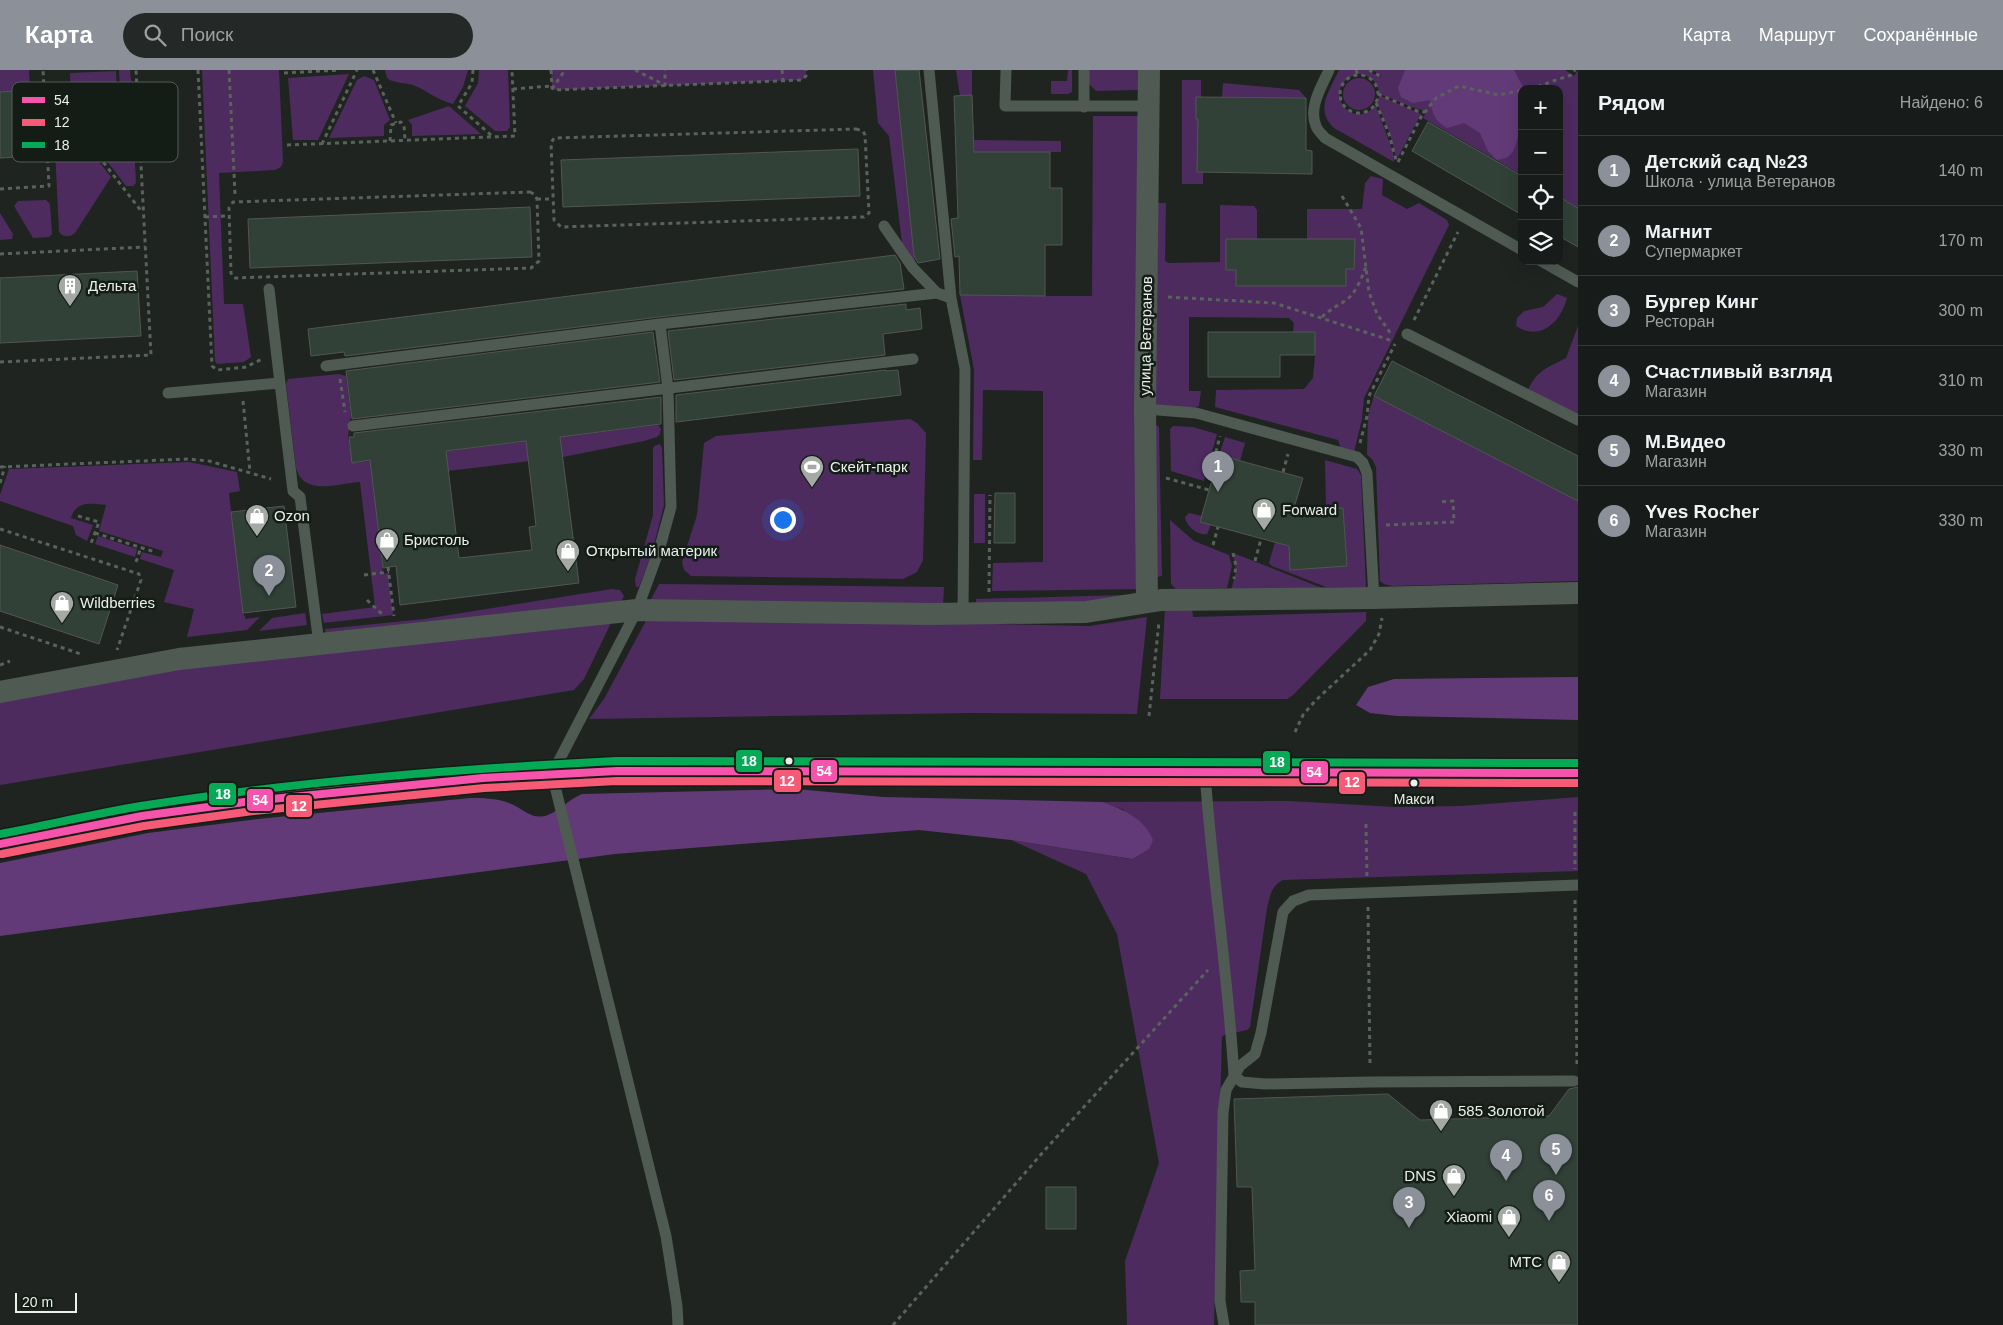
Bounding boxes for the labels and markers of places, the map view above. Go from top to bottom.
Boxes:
building icon: Дельта [57,273,83,307]
place label: Дельта [88,277,137,294]
pin: 1 [1202,451,1234,492]
sports icon: Скейт-парк [799,454,825,488]
place label: Скейт-парк [830,458,908,475]
shop icon: Forward [1251,497,1277,531]
place label: Forward [1282,501,1337,518]
shop icon: Ozon [244,503,270,537]
place label: Ozon [274,507,310,524]
shop icon: Бристоль [374,527,400,561]
place label: Бристоль [404,531,470,548]
shop icon: Открытый материк [555,538,581,572]
place label: Открытый материк [586,542,718,559]
pin: 2 [253,555,285,596]
shop icon: Wildberries [49,590,75,624]
place label: Wildberries [80,594,155,611]
unlabelled marker [784,756,794,766]
marker: Макси [1409,778,1419,788]
place label: Макси [1394,791,1434,807]
shop icon: 585 Золотой [1428,1098,1454,1132]
place label: 585 Золотой [1458,1102,1545,1119]
pin: 5 [1540,1134,1572,1175]
pin: 4 [1490,1140,1522,1181]
shop icon: DNS [1441,1163,1467,1197]
place label: DNS [1404,1167,1436,1184]
pin: 6 [1533,1180,1565,1221]
pin: 3 [1393,1187,1425,1228]
shop icon: Xiaomi [1496,1204,1522,1238]
place label: Xiaomi [1446,1208,1492,1225]
shop icon: МТС [1546,1249,1572,1283]
place label: МТС [1510,1253,1542,1270]

